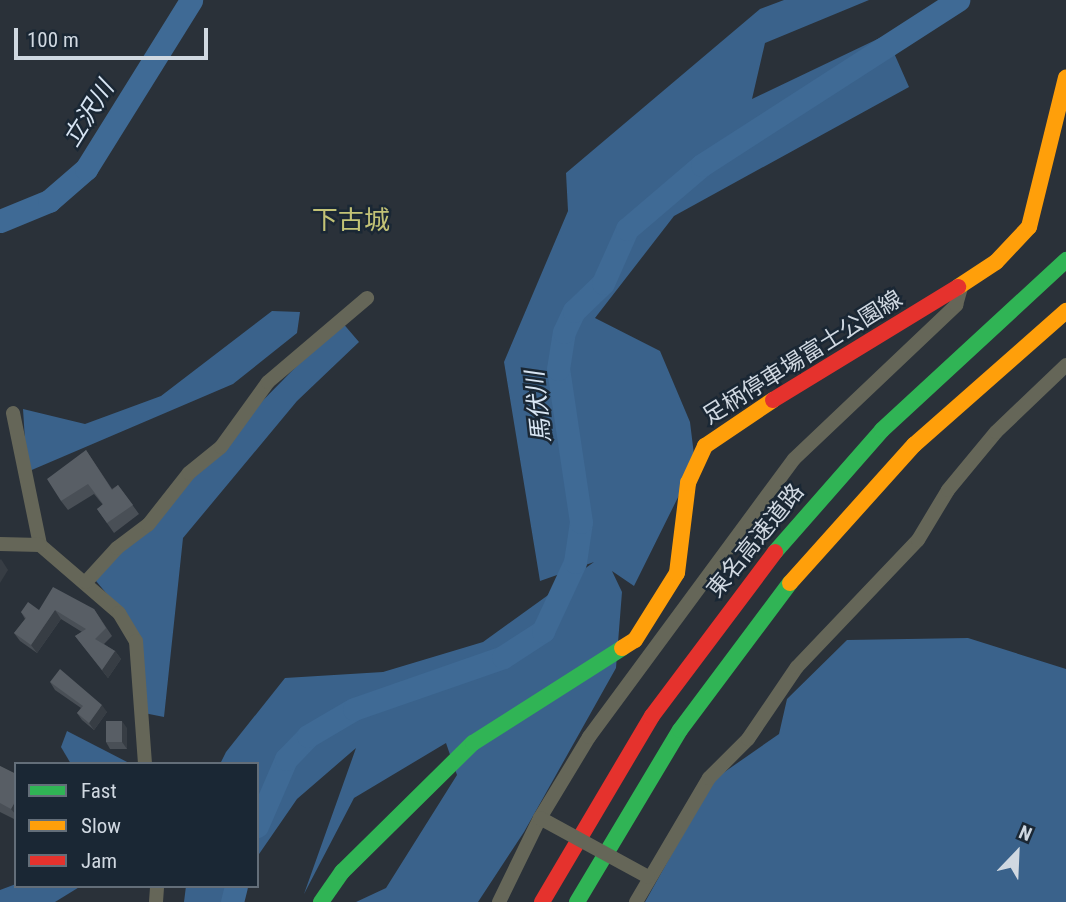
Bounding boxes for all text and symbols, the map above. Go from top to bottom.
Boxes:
scale bar [18,14,212,58]
text: 100 m [27,28,79,52]
water label: 立沢川 [58,76,120,152]
district label: 下古城 [312,205,390,237]
street label: 足柄停車場富士公園線 [698,285,908,431]
water label: 馬伏川 [521,370,557,444]
street label: 東名高速道路 [702,479,810,603]
legend [14,762,259,888]
text: Fast [81,779,117,803]
text: Slow [81,814,121,838]
north arrow [982,818,1052,888]
text: N [1016,820,1035,846]
text: Jam [81,849,117,873]

